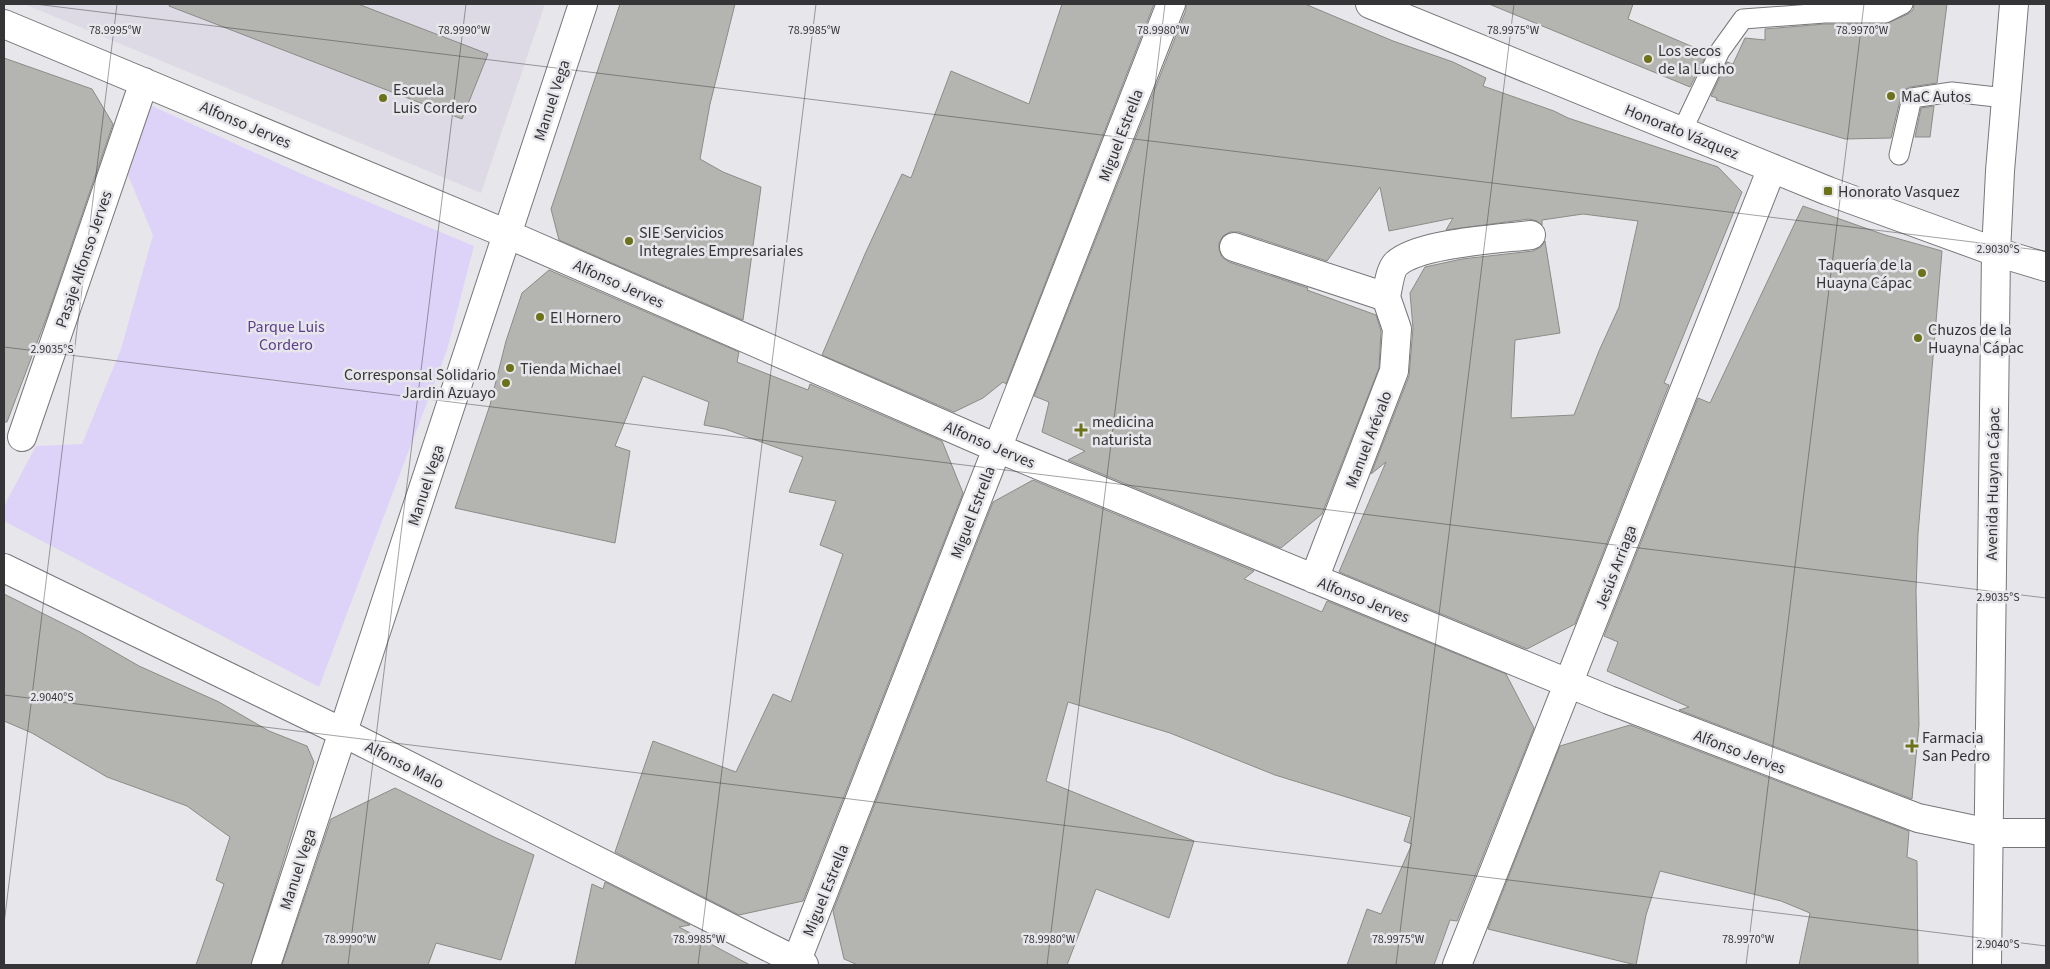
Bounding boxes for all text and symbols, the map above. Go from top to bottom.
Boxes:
text: 78.9995°W [89,22,142,39]
text: 78.9990°W [438,22,491,39]
text: 78.9985°W [788,22,841,39]
text: 78.9980°W [1137,22,1190,39]
text: 78.9975°W [1487,22,1540,39]
text: 78.9970°W [1836,22,1889,39]
place label: Los secos de la Lucho [1658,40,1734,80]
marker: Los secos de la Lucho [1642,53,1654,65]
street label: Manuel Vega [529,57,575,144]
place label: Escuela Luis Cordero [393,79,477,119]
street label: Miguel Estrella [1093,86,1149,185]
place label: MaC Autos [1901,86,1971,108]
marker: MaC Autos [1885,90,1897,102]
marker: Escuela Luis Cordero [377,92,389,104]
street label: Alfonso Jerves [197,96,295,154]
street label: Honorato Vázquez [1621,99,1742,165]
place label: Honorato Vasquez [1838,181,1960,203]
marker: Honorato Vasquez [1822,185,1834,197]
street label: Pasaje Alfonso Jerves [50,188,118,331]
place label: SIE Servicios Integrales Empresariales [639,222,803,262]
marker: SIE Servicios Integrales Empresariales [623,235,635,247]
text: 2.9030°S [1976,241,2020,258]
street label: Alfonso Jerves [570,254,668,314]
place label: Taquería de la Huayna Cápac [1816,254,1912,294]
marker: Taquería de la Huayna Cápac [1916,267,1928,279]
place label: El Hornero [550,307,621,329]
marker: El Hornero [534,311,546,323]
park label: Parque Luis Cordero [247,316,325,356]
place label: Chuzos de la Huayna Cápac [1928,319,2024,359]
marker: Chuzos de la Huayna Cápac [1912,332,1924,344]
text: 2.9035°S [30,341,74,358]
place label: Tienda Michael [520,358,621,380]
marker: Tienda Michael [504,362,516,374]
place label: Corresponsal Solidario Jardin Azuayo [344,364,496,404]
marker: Corresponsal Solidario Jardin Azuayo [500,377,512,389]
street label: Manuel Arévalo [1340,388,1398,491]
street label: Avenida Huayna Cápac [1981,408,2005,561]
place label: medicina naturista [1092,411,1154,451]
street label: Alfonso Jerves [941,416,1039,474]
marker: medicina naturista [1074,423,1088,437]
street label: Manuel Vega [403,442,449,529]
street label: Miguel Estrella [945,463,1001,562]
street label: Jesús Arriaga [1590,522,1642,613]
street label: Alfonso Jerves [1315,572,1413,628]
text: 2.9035°S [1976,589,2020,606]
text: 2.9040°S [30,689,74,706]
street label: Alfonso Jerves [1690,724,1789,780]
place label: Farmacia San Pedro [1922,727,1990,767]
street label: Alfonso Malo [361,736,448,794]
marker: Farmacia San Pedro [1906,740,1918,752]
street label: Manuel Vega [275,826,321,913]
street label: Miguel Estrella [797,841,854,940]
text: 78.9990°W [324,931,377,948]
text: 78.9985°W [673,931,726,948]
text: 78.9980°W [1023,931,1076,948]
text: 78.9975°W [1372,931,1425,948]
text: 78.9970°W [1722,931,1775,948]
text: 2.9040°S [1976,936,2020,953]

